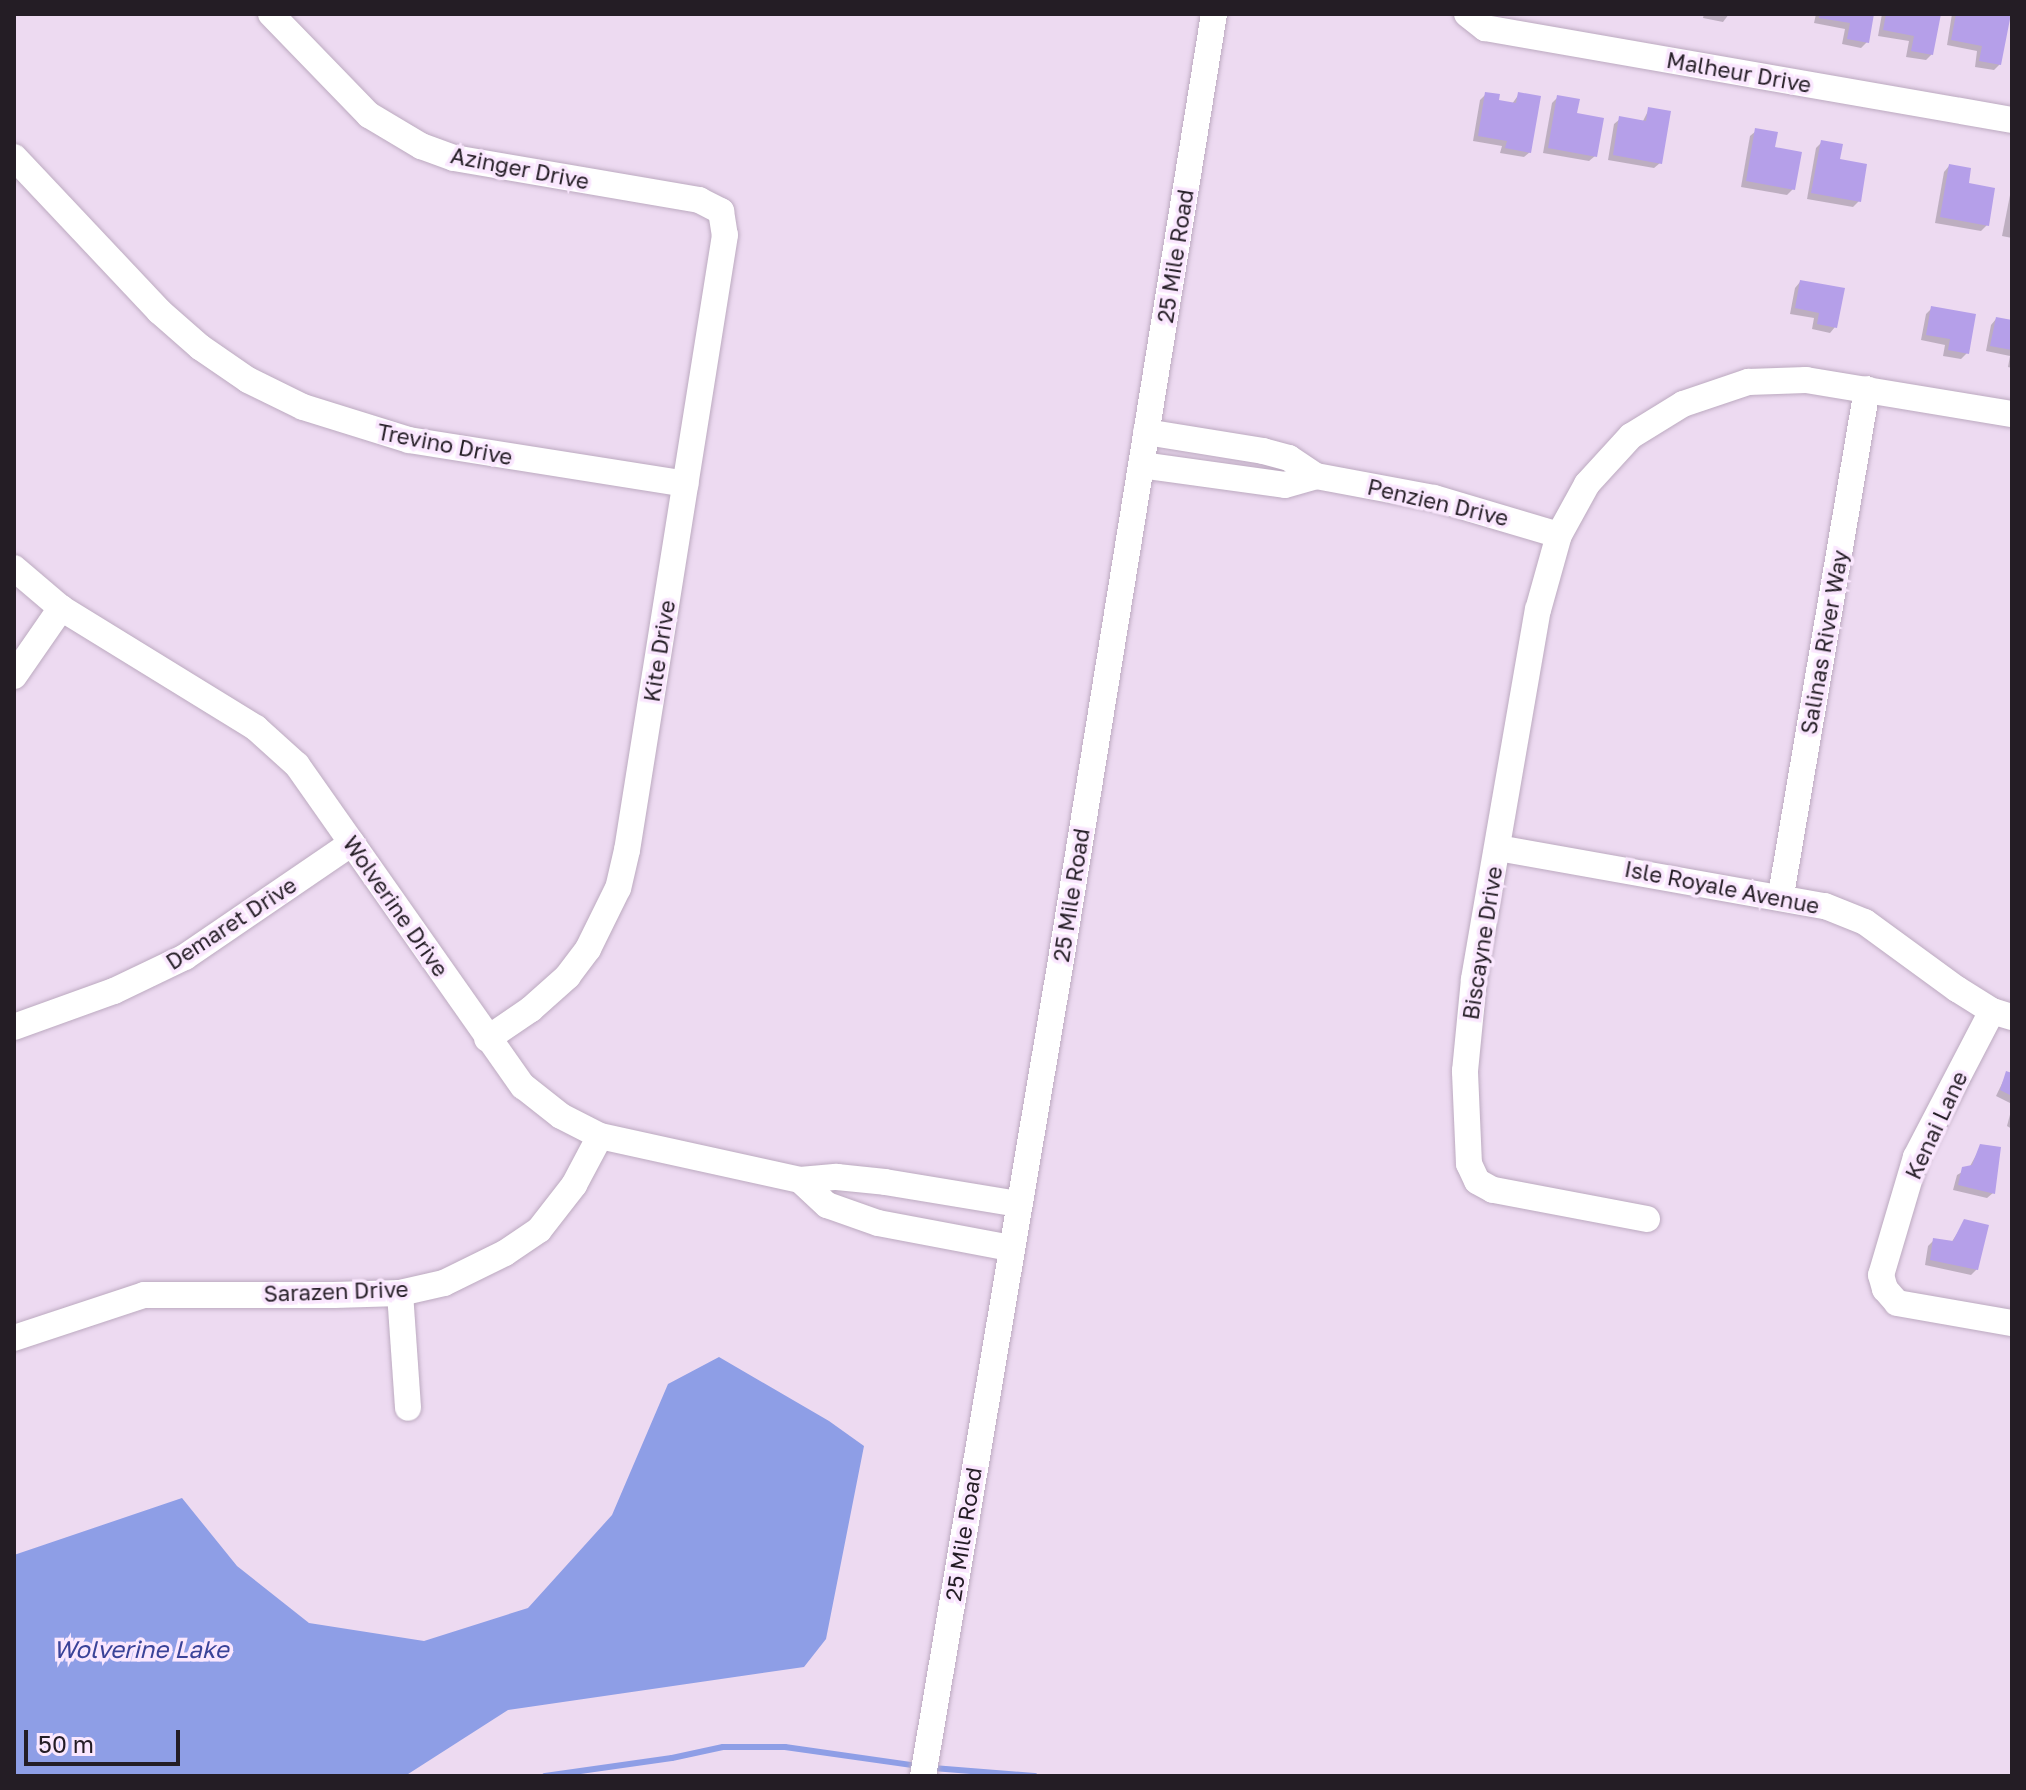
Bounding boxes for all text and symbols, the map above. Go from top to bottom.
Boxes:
street label: Malheur Drive [1665,46,1813,98]
street label: Azinger Drive [449,142,591,194]
street label: 25 Mile Road [1151,187,1199,325]
street label: Trevino Drive [375,418,515,470]
street label: Penzien Drive [1365,473,1511,531]
street label: Salinas River Way [1795,548,1853,736]
street label: Kite Drive [638,598,680,704]
street label: 25 Mile Road [1047,826,1095,964]
street label: Wolverine Drive [338,831,454,981]
street label: Isle Royale Avenue [1622,855,1822,919]
street label: Biscayne Drive [1457,864,1507,1022]
street label: Demaret Drive [161,871,301,975]
street label: Kenai Lane [1899,1067,1973,1183]
street label: Sarazen Drive [263,1275,409,1307]
street label: 25 Mile Road [939,1465,987,1603]
water label: Wolverine Lake [53,1635,229,1663]
scale bar [28,1714,184,1764]
text: 50 m [38,1729,94,1758]

